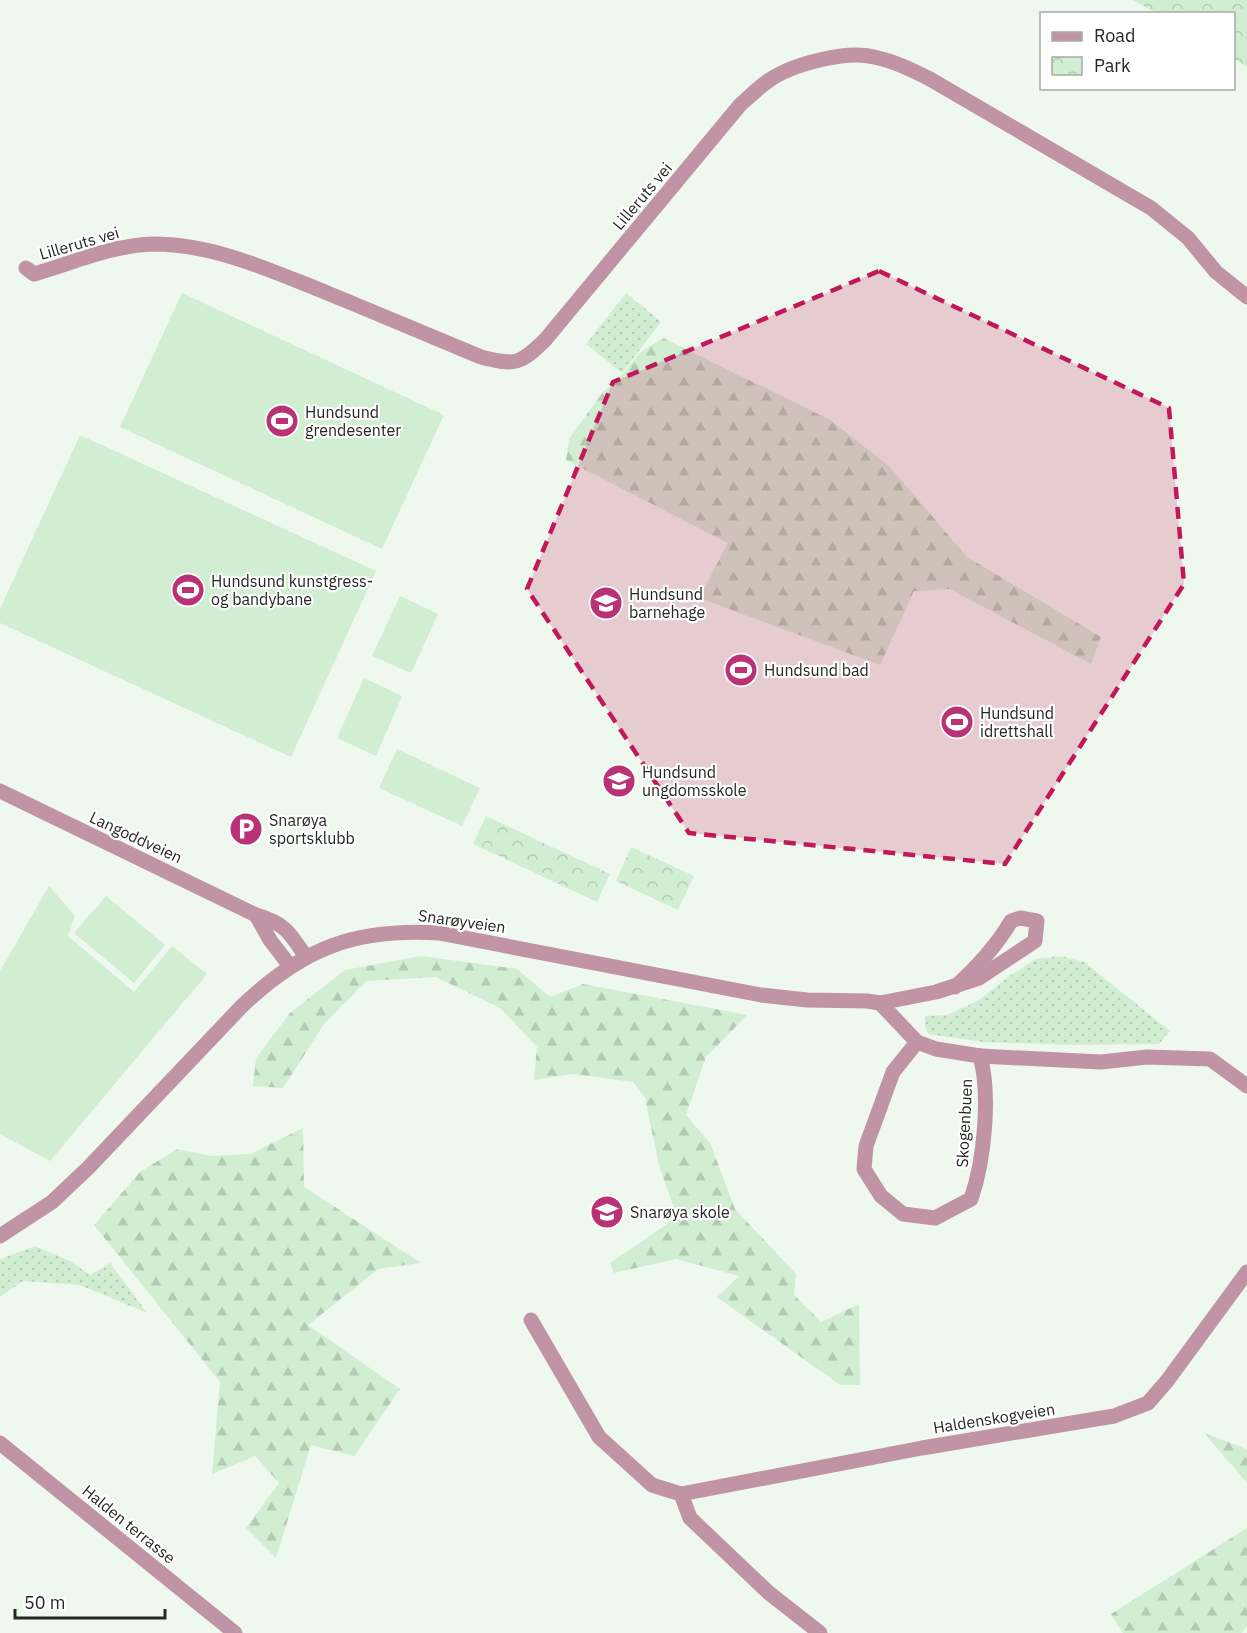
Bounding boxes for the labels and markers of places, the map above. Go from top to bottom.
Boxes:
place label: Hundsund grendesenter [305,402,401,440]
sports icon: Hundsund grendesenter [264,403,300,439]
place label: Hundsund kunstgress- og bandybane [211,571,373,609]
sports icon: Hundsund kunstgress- og bandybane [170,572,206,608]
place label: Hundsund barnehage [629,584,706,622]
school or university icon: Hundsund barnehage [588,585,624,621]
sports icon: Hundsund bad [723,652,759,688]
place label: Hundsund bad [764,660,869,680]
place label: Hundsund idrettshall [980,703,1054,741]
sports icon: Hundsund idrettshall [939,704,975,740]
place label: Hundsund ungdomsskole [642,762,747,800]
school or university icon: Hundsund ungdomsskole [601,763,637,799]
place label: Snarøya sportsklubb [269,810,355,848]
parking icon: Snarøya sportsklubb [228,811,264,847]
school or university icon: Snarøya skole [589,1194,625,1230]
place label: Snarøya skole [630,1202,730,1222]

